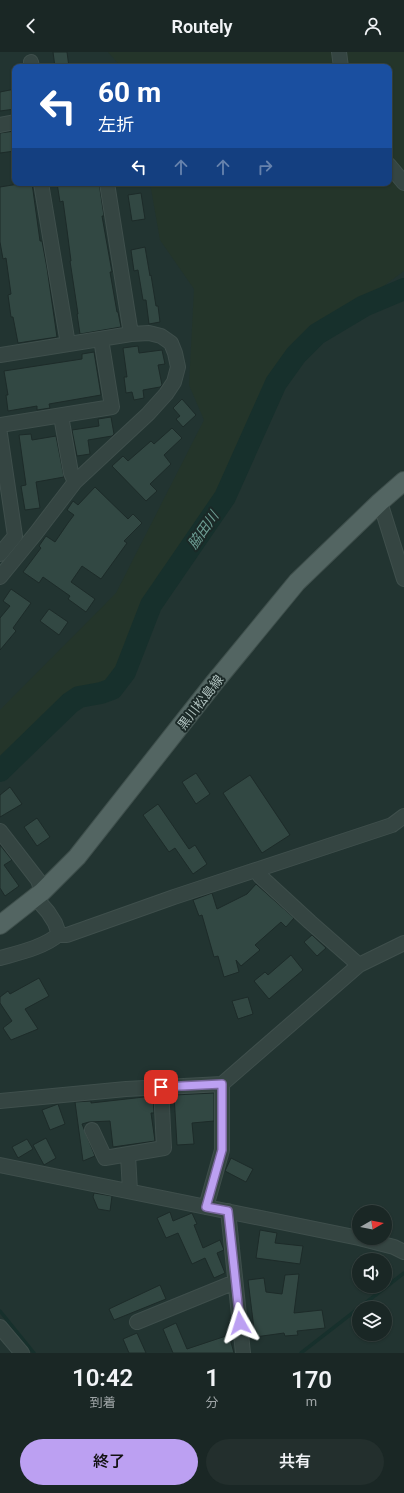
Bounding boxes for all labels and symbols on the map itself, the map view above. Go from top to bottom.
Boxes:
water label: 脇田川 [184,507,223,552]
street label: 黒川松島線 [174,672,226,733]
pin [144,1070,178,1104]
north arrow [352,1205,392,1245]
position arrow [219,1302,261,1344]

